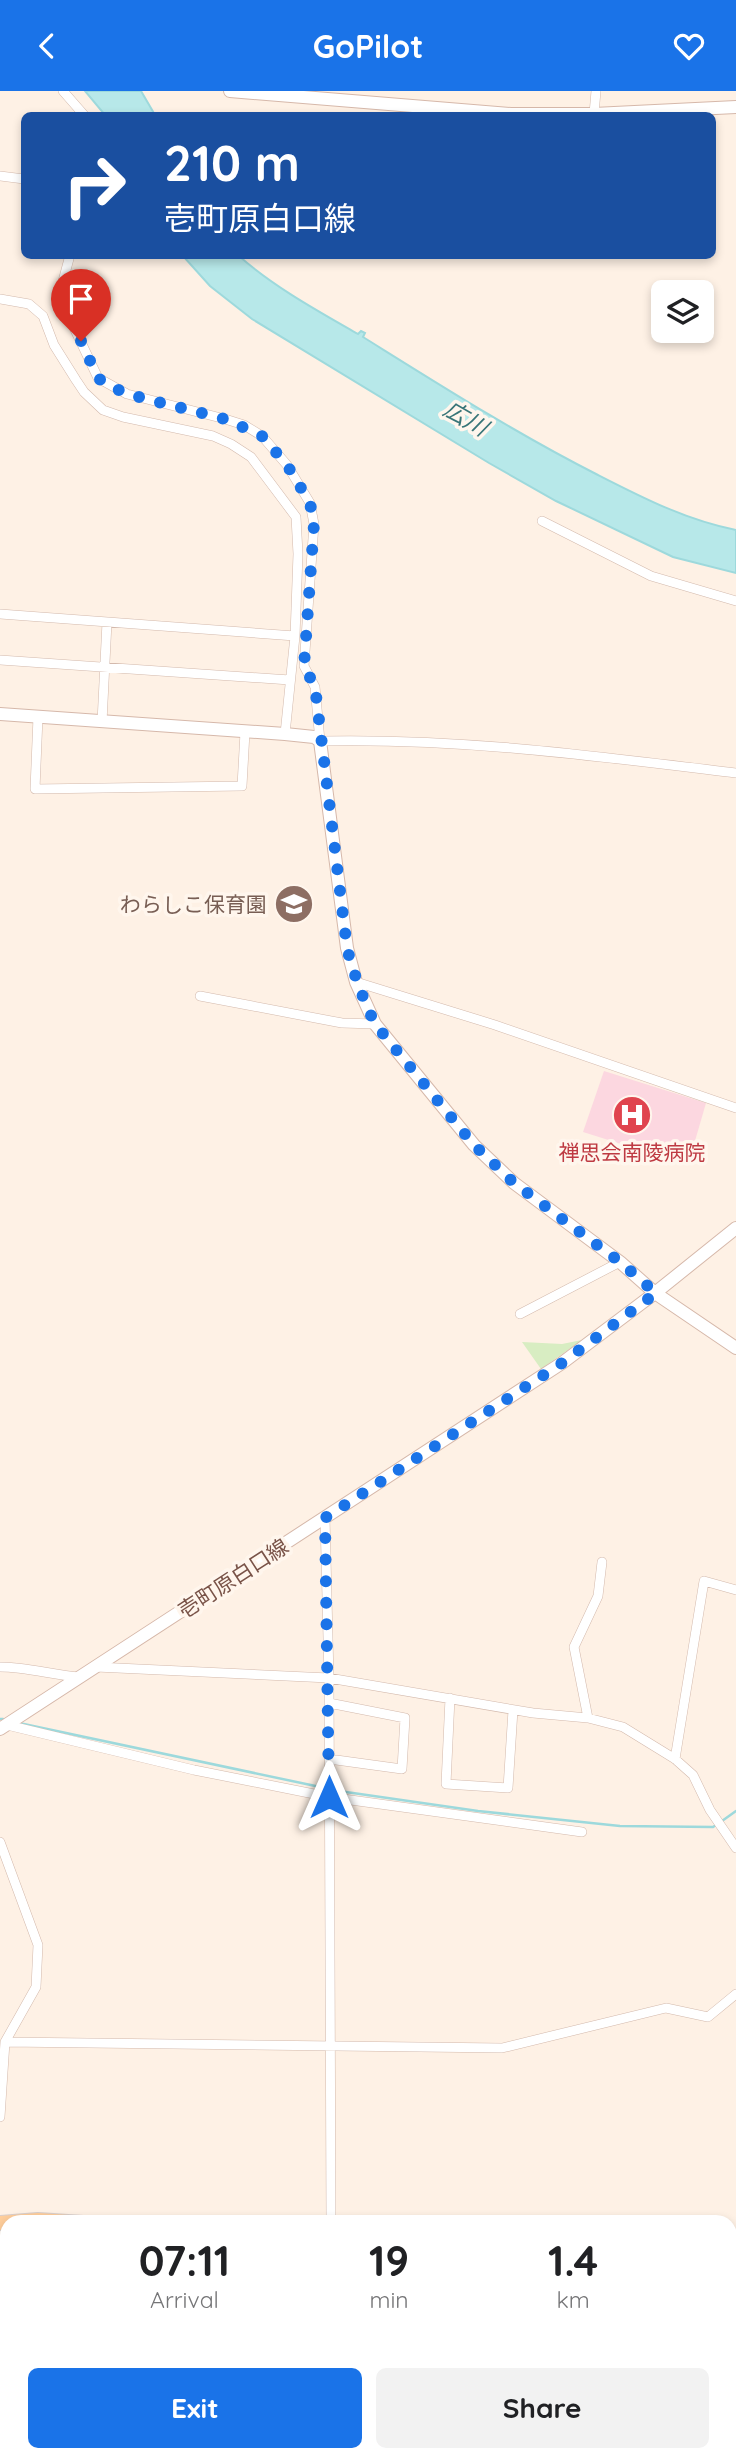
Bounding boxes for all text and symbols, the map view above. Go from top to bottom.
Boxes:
text: GoPilot [313,26,423,66]
icon: back [28,27,66,65]
icon: heart [670,27,708,65]
text: 210 m [164,132,300,193]
icon: right [49,140,140,231]
text: 壱町原白口線 [164,198,356,238]
pin [51,269,111,341]
icon: arrive [62,280,100,318]
map controls [651,280,714,343]
button: layers [651,280,714,343]
water label: 広川 [439,394,496,444]
school or university icon: わらしこ保育園 [273,883,315,925]
place label: わらしこ保育園 [120,891,267,917]
hospital icon: 禅思会南陵病院 [611,1094,653,1136]
place label: 禅思会南陵病院 [559,1139,706,1165]
street label: 壱町原白口線 [173,1533,293,1623]
position arrow [292,1760,366,1834]
text: 07:11 [139,2234,230,2287]
text: 19 [369,2234,409,2287]
text: 1.4 [548,2234,598,2287]
text: Arrival [150,2285,219,2314]
text: min [369,2285,409,2314]
text: km [556,2285,590,2314]
button: Exit [28,2368,362,2448]
button: Share [376,2368,709,2448]

